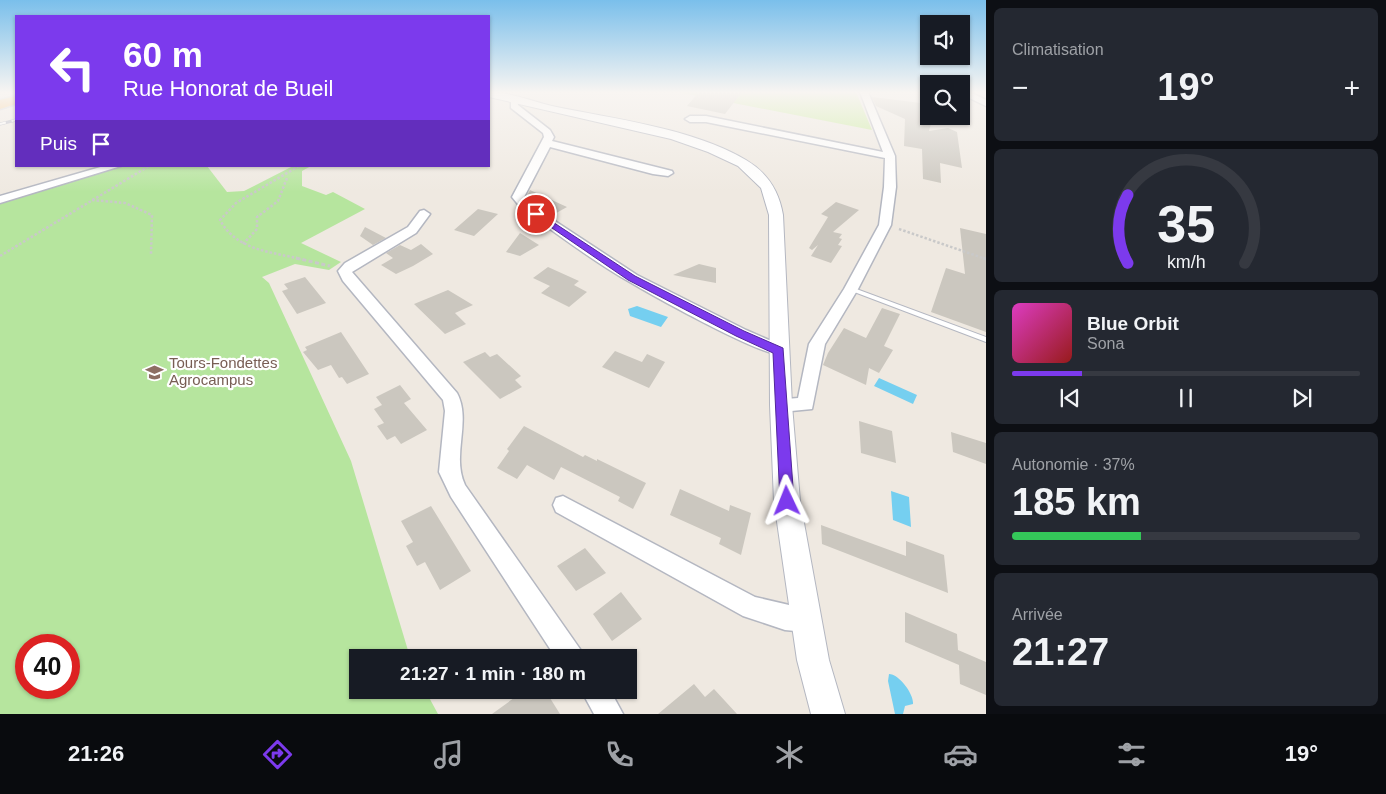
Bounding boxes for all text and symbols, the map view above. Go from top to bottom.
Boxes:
map controls [920,15,970,125]
button: sound [920,15,970,65]
icon: left [40,35,105,100]
text: 60 m [123,35,203,74]
text: Climatisation [1012,41,1104,58]
text: 19° [1157,66,1215,108]
text: − [1012,72,1028,103]
text: + [1344,72,1360,103]
button: search [920,75,970,125]
text: Rue Honorat de Bueil [123,76,333,101]
icon: arrive [87,130,115,158]
text: Puis [40,133,77,154]
pin [515,193,557,235]
text: 35 [1157,195,1215,253]
icon: arrive [522,200,550,228]
text: km/h [1167,252,1205,272]
text: Blue Orbit [1087,313,1179,334]
text: Sona [1087,335,1124,352]
place label: Tours-Fondettes Agrocampus [169,354,277,388]
school or university icon: Tours-Fondettes Agrocampus [145,362,165,382]
icon: previous [1056,384,1084,412]
icon: pause [1172,384,1200,412]
icon: next [1288,384,1316,412]
text: Autonomie · 37% [1012,456,1135,473]
position arrow [760,474,812,526]
text: 185 km [1012,481,1141,523]
text: Arrivée [1012,606,1063,623]
text: 21:27 [1012,631,1109,673]
speed limit sign: 40 [15,634,80,699]
text: 21:27 · 1 min · 180 m [400,663,586,684]
icon: directions [260,737,295,772]
icon: music [431,737,466,772]
icon: phone [602,737,637,772]
icon: climate [772,737,807,772]
icon: car [943,737,978,772]
icon: filters [1114,737,1149,772]
text: 21:26 [68,741,124,766]
text: 19° [1285,741,1318,766]

